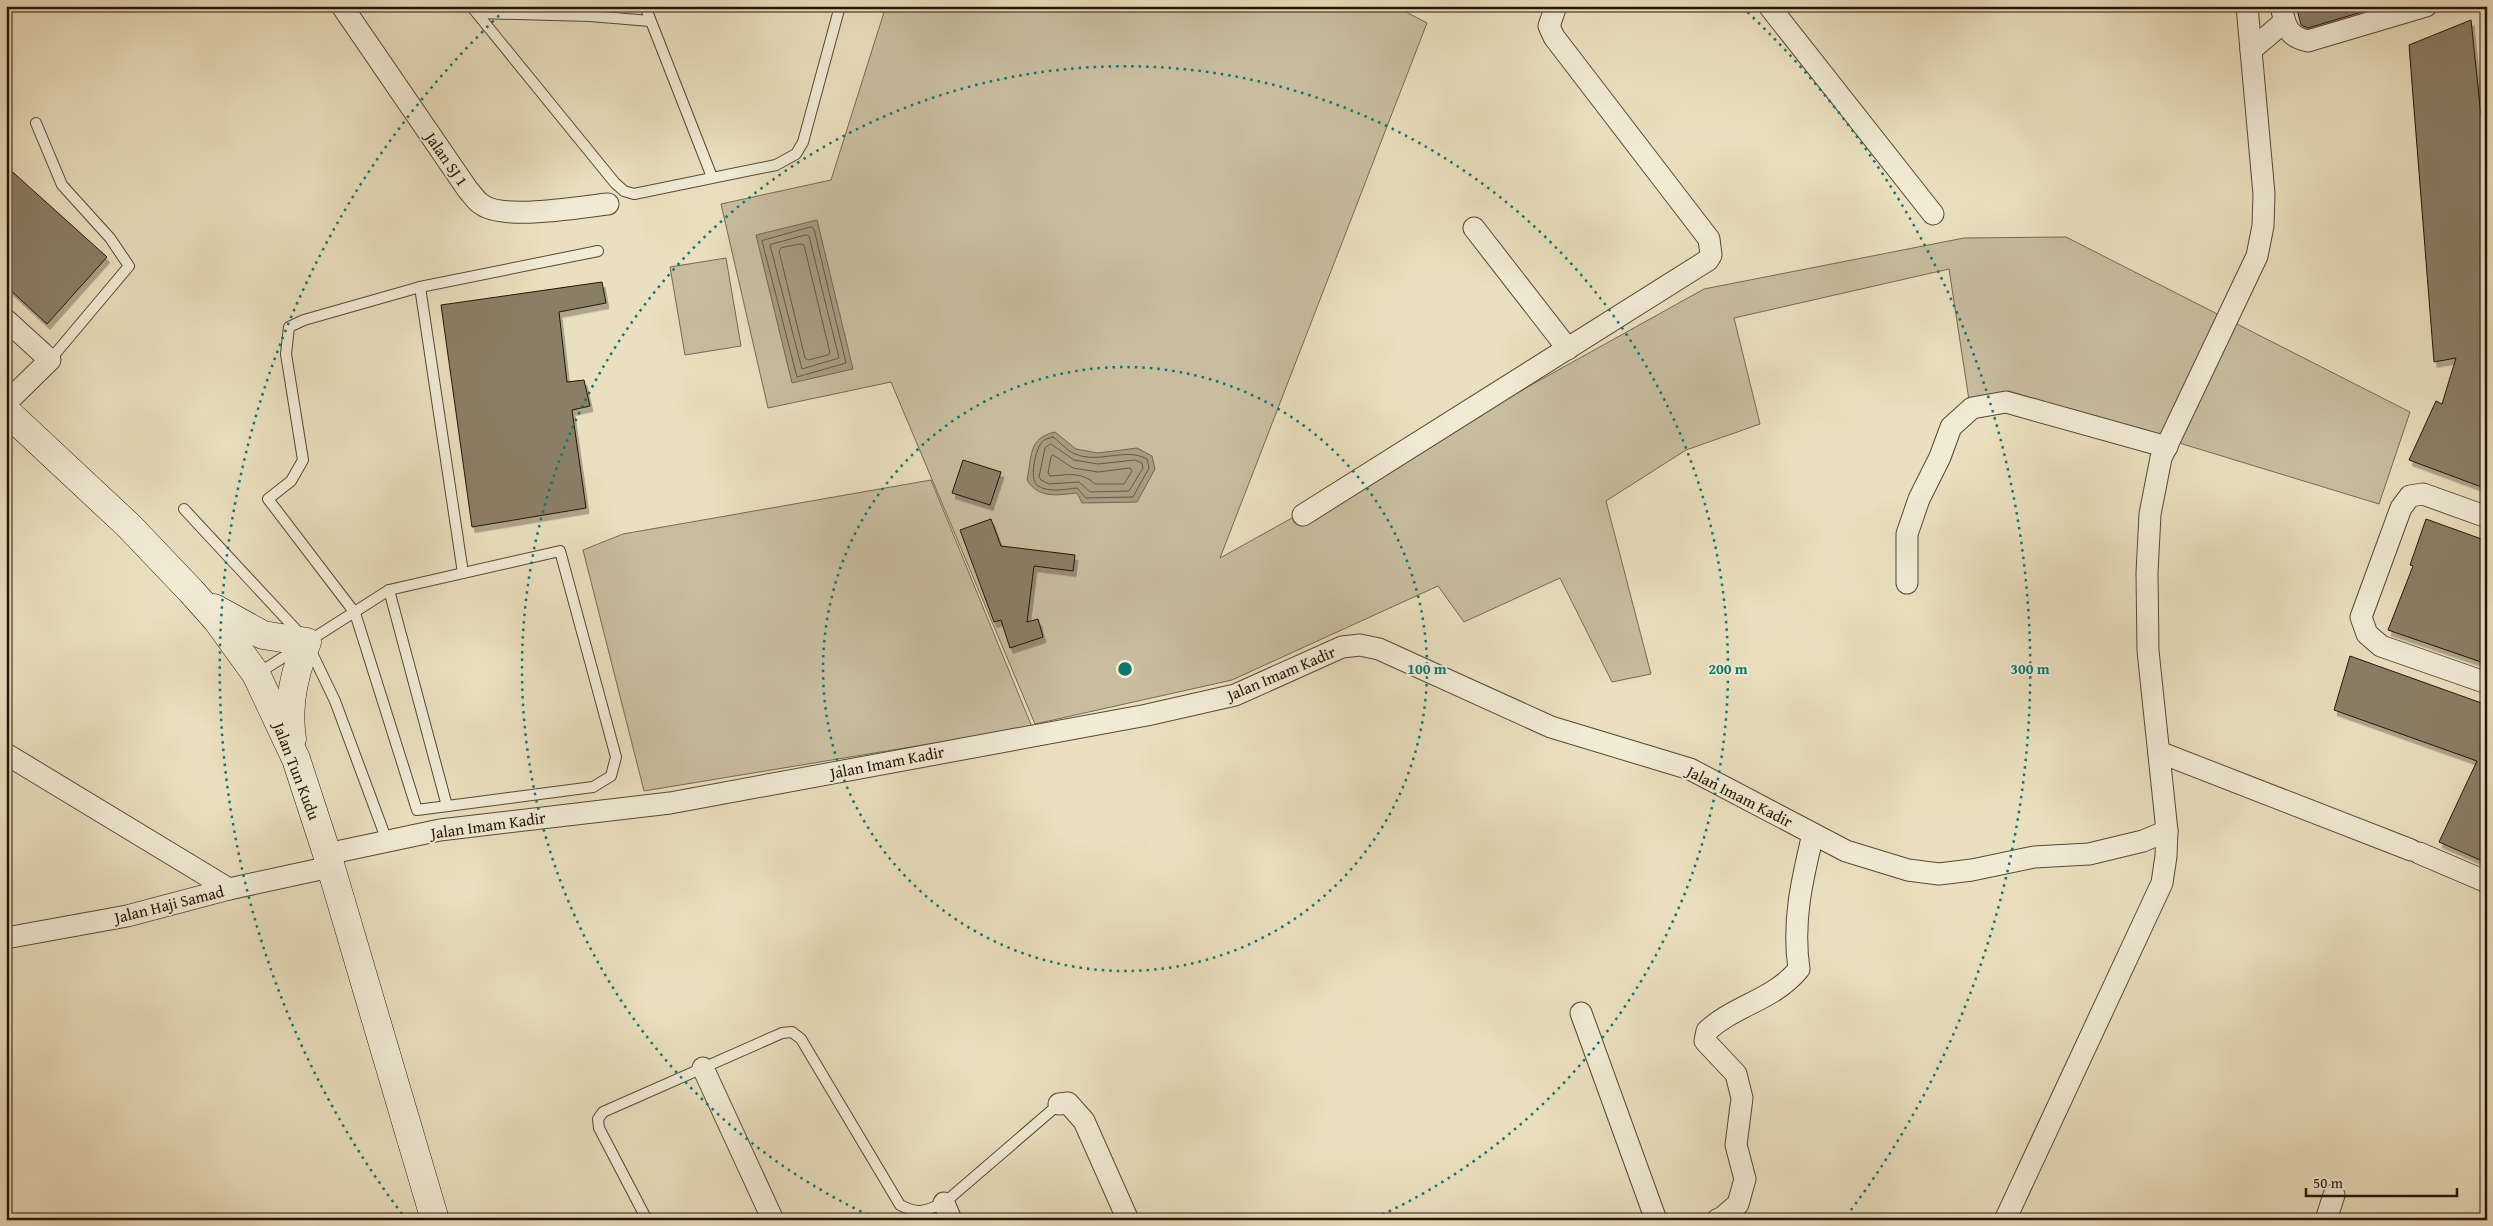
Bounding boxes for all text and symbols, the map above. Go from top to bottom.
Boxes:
street label: Jalan SJ 1 [418,125,474,191]
street label: Jalan Imam Kadir [1221,639,1339,707]
text: 100 m [1407,658,1447,679]
text: 200 m [1708,658,1748,679]
text: 300 m [2010,658,2050,679]
centre of rings [1116,660,1134,678]
street label: Jalan Tun Kudu [267,717,327,824]
street label: Jalan Imam Kadir [826,739,947,785]
street label: Jalan Imam Kadir [1681,758,1797,833]
street label: Jalan Imam Kadir [427,805,547,845]
street label: Jalan Haji Samad [110,879,227,930]
scale bar [2306,1166,2457,1198]
text: 50 m [2313,1172,2344,1193]

